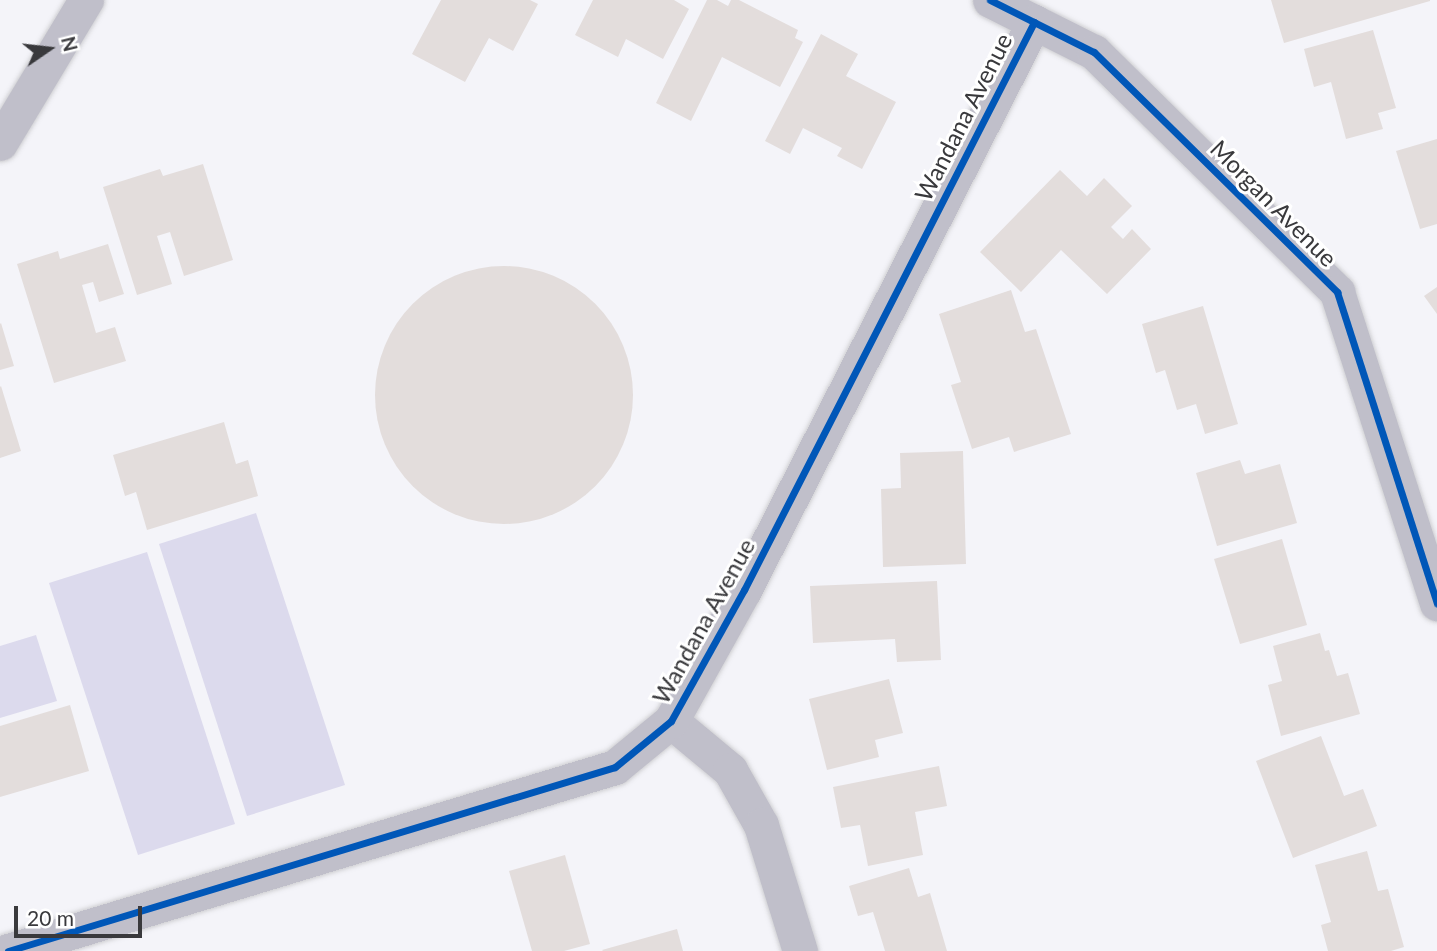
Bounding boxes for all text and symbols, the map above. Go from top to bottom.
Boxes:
north arrow [14,14,84,84]
street label: Wandana Avenue [908,28,1018,206]
text: N [57,34,83,54]
street label: Morgan Avenue [1205,134,1343,272]
street label: Wandana Avenue [646,533,760,709]
scale bar [18,892,145,936]
text: 20 m [27,905,74,930]

